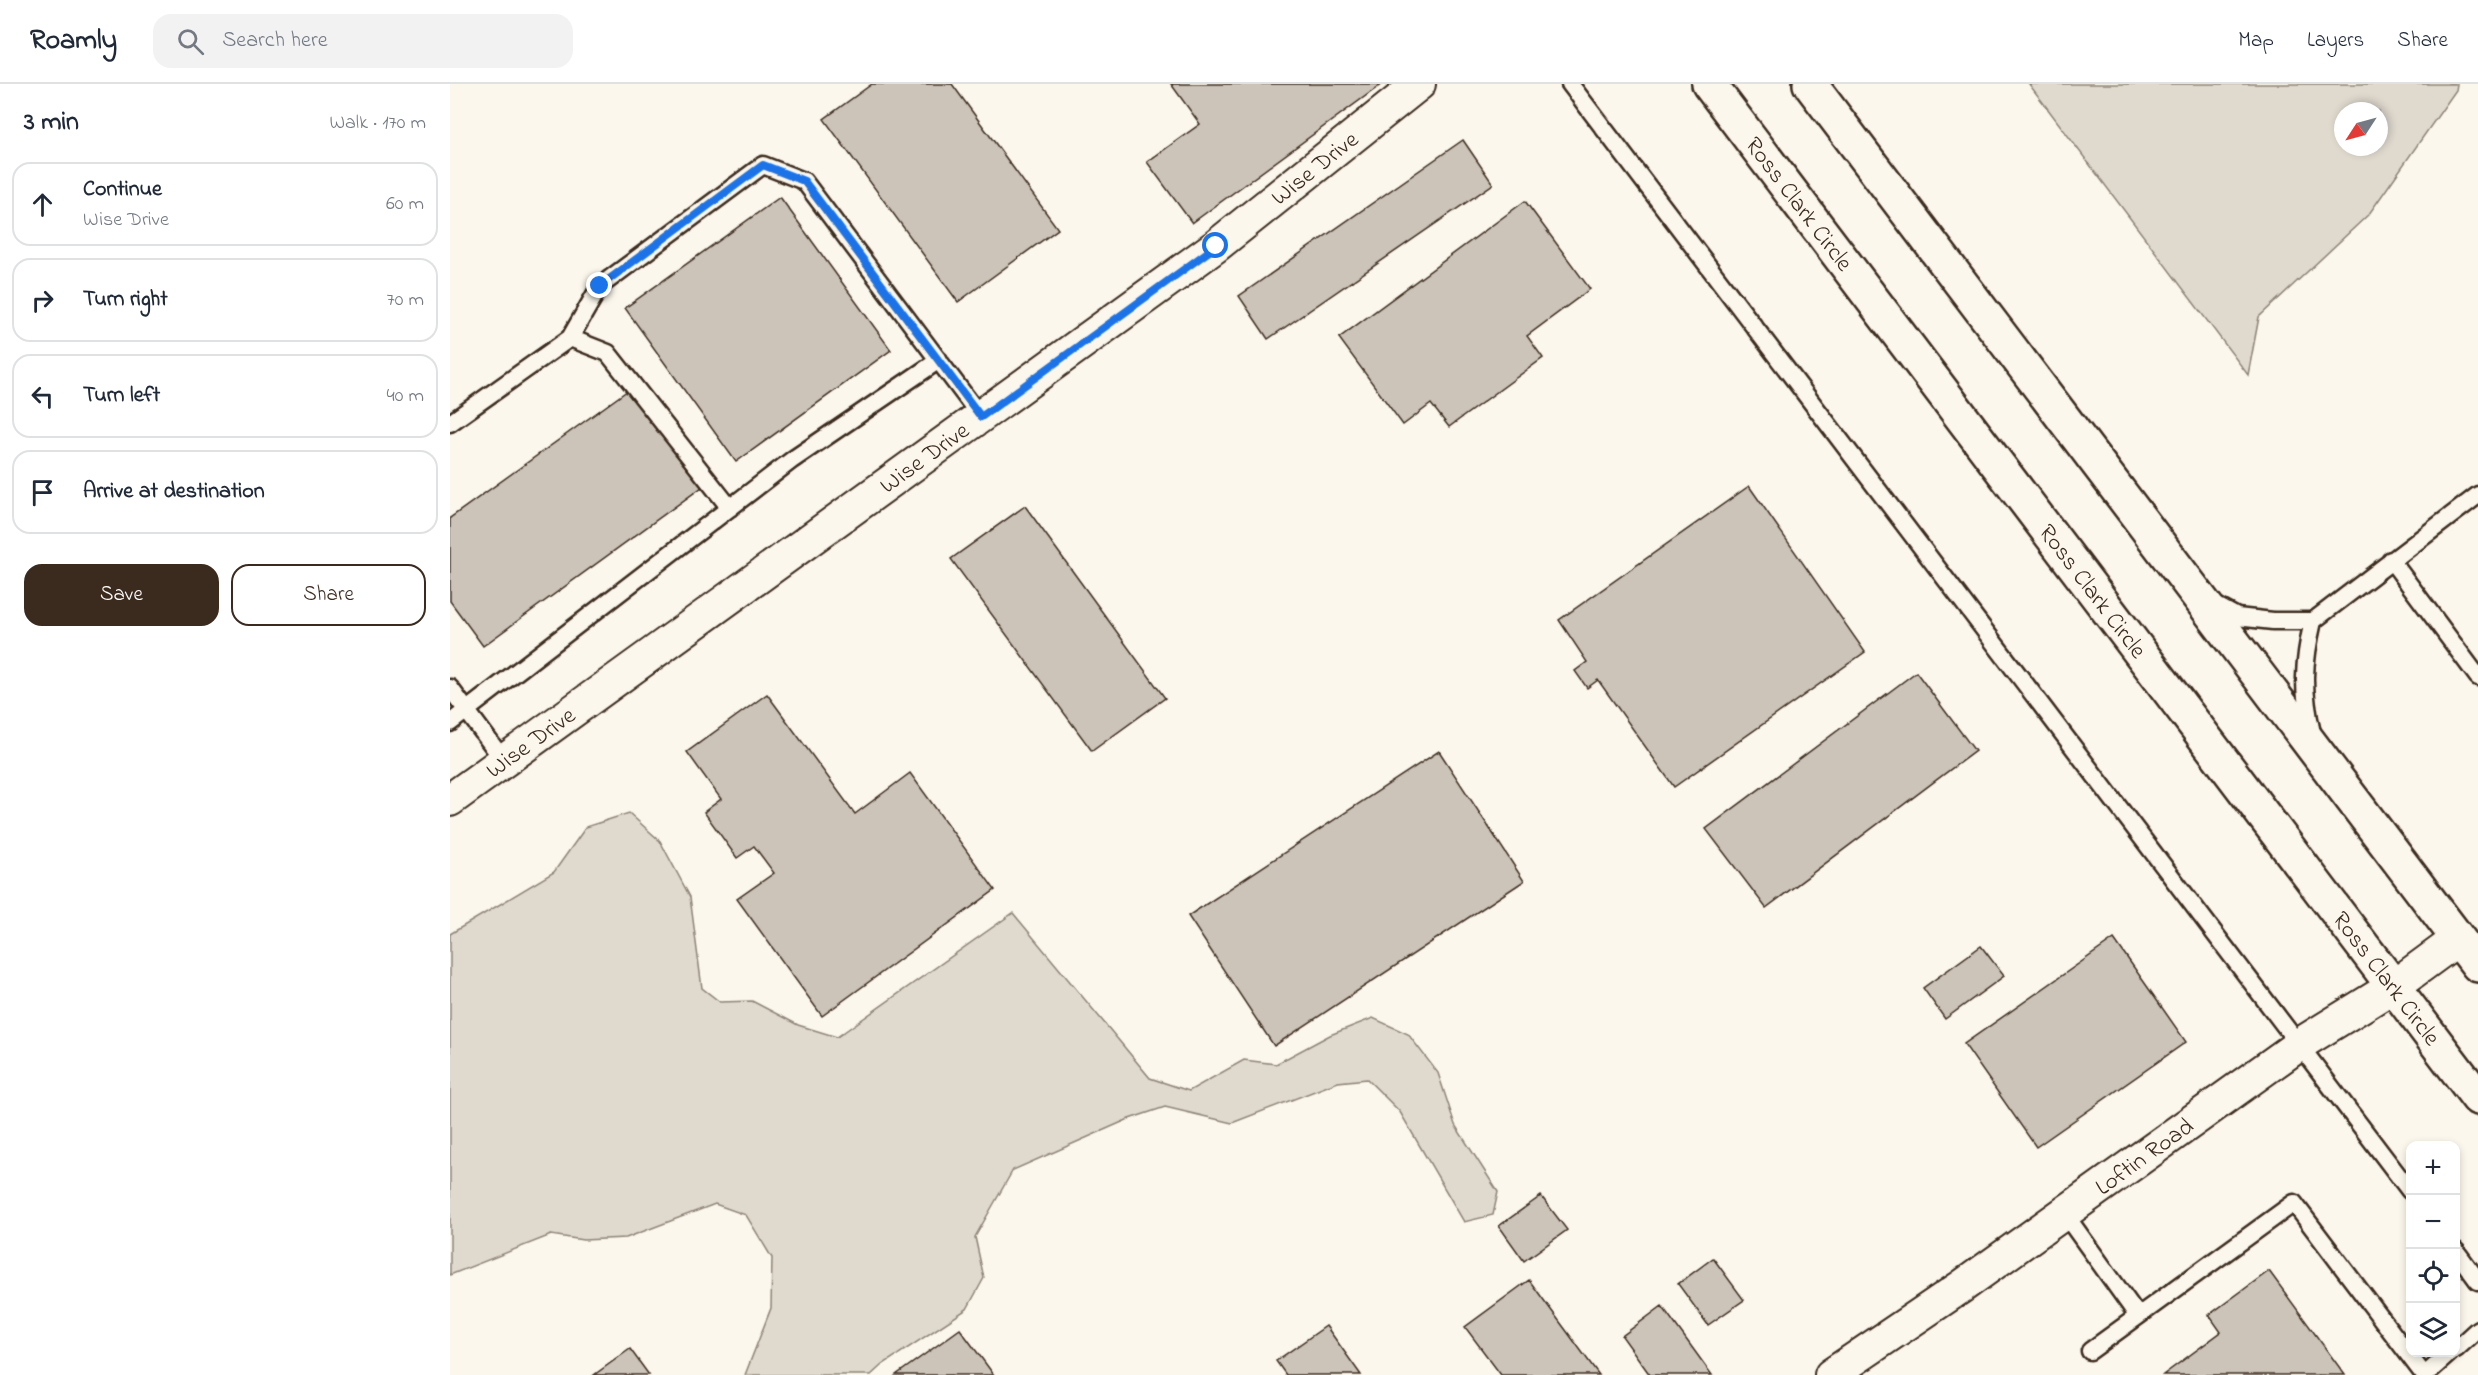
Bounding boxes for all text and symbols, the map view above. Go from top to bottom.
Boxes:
search box [153,14,573,68]
text: Roamly [30,21,117,62]
icon: search [174,25,207,58]
text: Search here [222,25,328,57]
text: Map [2238,26,2274,56]
text: Layers [2307,26,2364,56]
text: Share [2397,26,2448,56]
north arrow [2334,102,2388,156]
text: 3 min [24,104,79,142]
text: Walk · 170 m [330,109,426,138]
street label: Wise Drive [1264,124,1367,215]
street label: Ross Clark Circle [1735,130,1860,280]
text: Continue [83,174,162,206]
icon: ahead [26,188,59,221]
text: 60 m [386,190,424,219]
text: Wise Drive [83,206,169,235]
route start [1202,232,1228,258]
route end [586,272,612,298]
icon: right [26,284,59,317]
text: Turn right [83,284,168,316]
text: 70 m [387,286,424,315]
icon: left [26,380,59,413]
text: Turn left [83,380,160,412]
text: 40 m [387,382,424,411]
street label: Wise Drive [873,415,978,504]
icon: arrive [26,476,59,509]
text: Arrive at destination [83,476,265,508]
street label: Ross Clark Circle [2029,518,2154,667]
button: Save [24,564,219,626]
button: Share [231,564,426,626]
street label: Wise Drive [480,699,584,788]
street label: Ross Clark Circle [2322,905,2448,1054]
street label: Loftin Road [2089,1110,2202,1205]
map controls [2406,1141,2460,1357]
button: + [2406,1141,2460,1195]
button: − [2406,1195,2460,1249]
button: locate [2406,1249,2460,1303]
button: layers [2406,1303,2460,1357]

